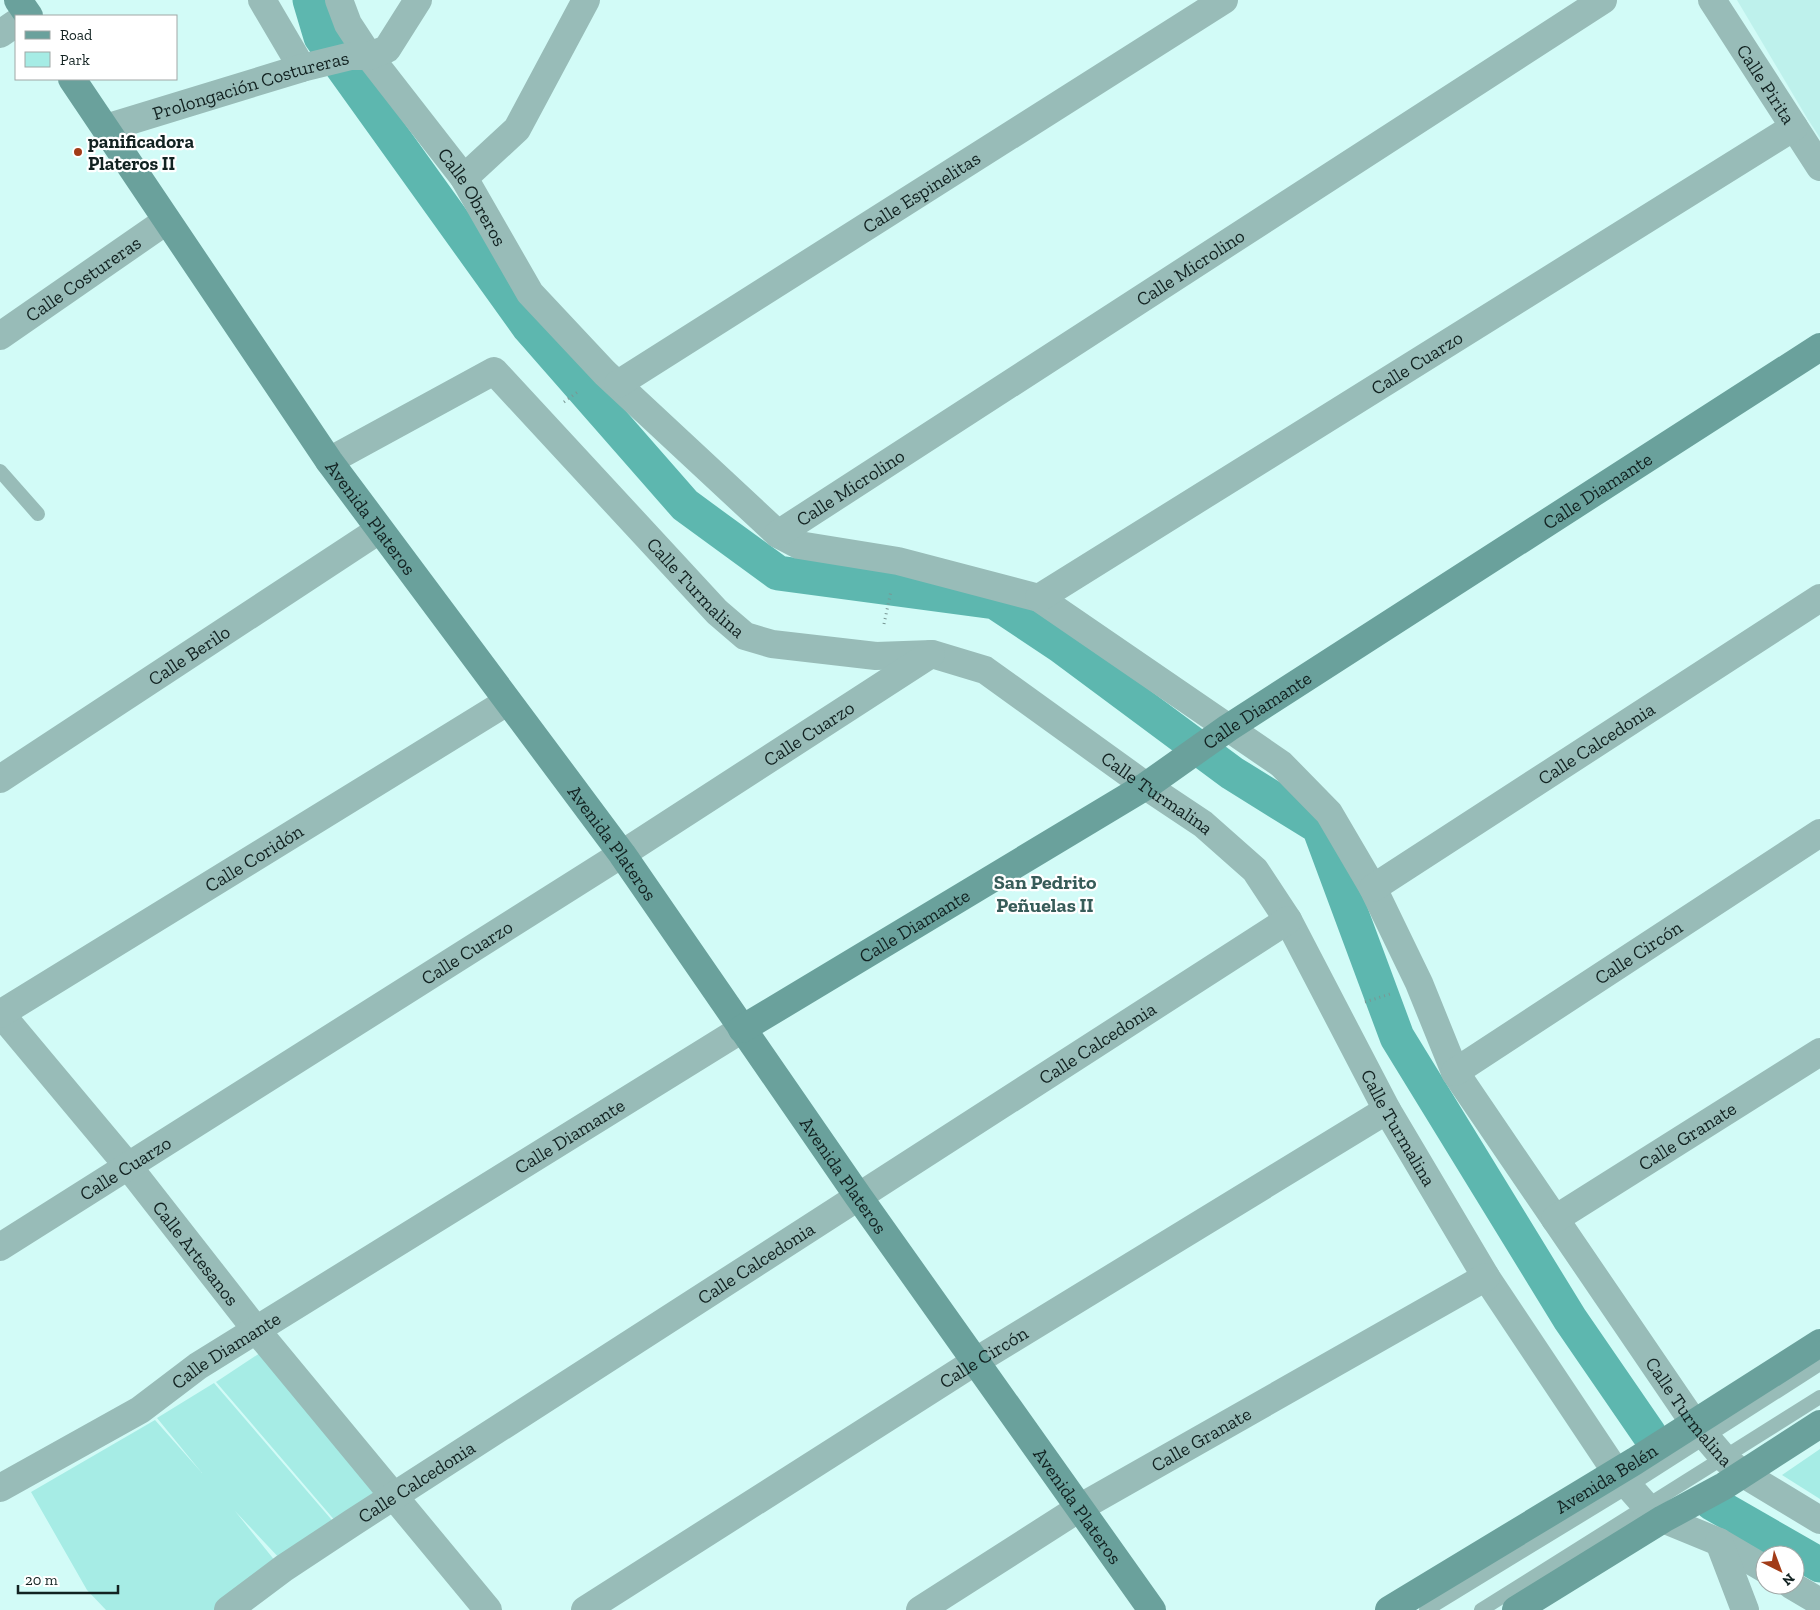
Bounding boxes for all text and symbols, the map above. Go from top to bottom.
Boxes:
legend [15,15,178,80]
text: Road [60,26,93,44]
street label: Calle Pirita [1732,40,1801,128]
street label: Prolongación Costureras [150,45,351,125]
text: Park [60,51,90,69]
place label: panificadora Plateros II [88,130,194,175]
street label: Calle Obreros [433,143,512,250]
marker: panificadora Plateros II [72,146,84,158]
street label: Calle Espinelitas [858,146,984,238]
street label: Calle Microlino [1132,224,1249,311]
street label: Calle Costureras [21,230,145,326]
street label: Calle Cuarzo [1367,325,1467,400]
street label: Calle Microlino [792,444,909,531]
street label: Calle Diamante [1538,447,1656,534]
street label: Avenida Plateros [321,456,421,579]
street label: Calle Turmalina [642,532,750,642]
street label: Calle Berilo [144,620,234,690]
street label: Calle Diamante [1198,666,1316,754]
street label: Calle Cuarzo [759,695,859,771]
street label: Calle Calcedonia [1533,697,1659,790]
street label: Calle Turmalina [1097,746,1218,839]
street label: Avenida Plateros [563,780,662,905]
street label: Calle Coridón [200,819,307,897]
district label: San Pedrito Peñuelas II [994,870,1097,917]
street label: Calle Diamante [855,883,974,968]
street label: Calle Cuarzo [417,915,517,990]
street label: Calle Circón [1590,915,1686,989]
street label: Calle Calcedonia [1034,997,1160,1089]
street label: Calle Turmalina [1356,1065,1441,1190]
street label: Calle Diamante [510,1093,629,1179]
street label: Calle Granate [1634,1096,1740,1175]
street label: Avenida Plateros [795,1112,893,1238]
street label: Calle Cuarzo [75,1130,175,1205]
street label: Calle Artesanos [148,1196,244,1310]
street label: Calle Calcedonia [693,1217,819,1309]
street label: Calle Diamante [167,1306,285,1394]
street label: Calle Circón [935,1321,1032,1393]
street label: Calle Turmalina [1641,1352,1737,1472]
street label: Calle Granate [1147,1401,1255,1476]
street label: Calle Calcedonia [353,1435,479,1528]
street label: Avenida Belén [1551,1438,1662,1518]
street label: Avenida Plateros [1029,1443,1127,1568]
north arrow [1755,1545,1805,1595]
scale bar [18,1562,118,1594]
text: N [1778,1569,1798,1589]
text: 20 m [25,1571,58,1589]

